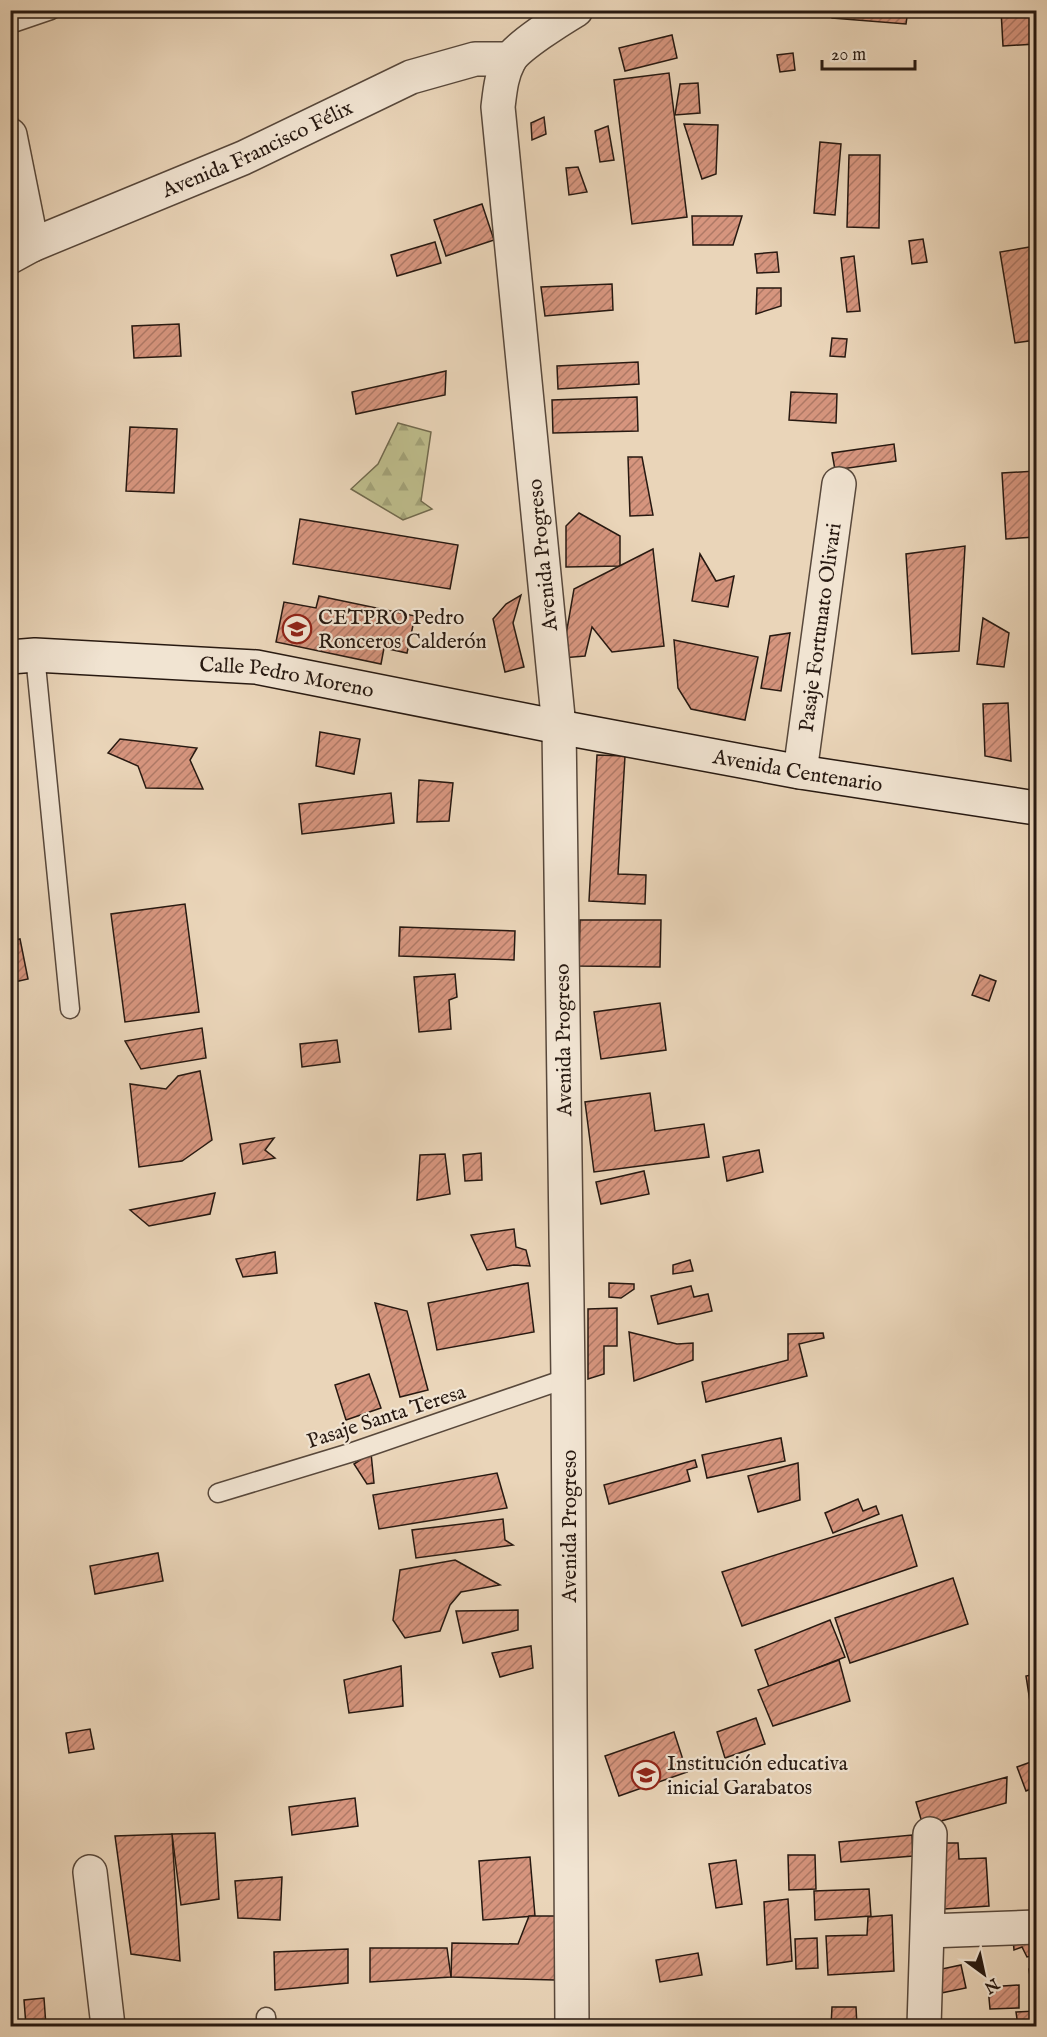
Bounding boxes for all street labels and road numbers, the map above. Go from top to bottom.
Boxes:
street label: Avenida Francisco Félix [157,95,358,205]
street label: Avenida Progreso [522,477,565,633]
street label: Pasaje Fortunato Olivari [794,521,849,734]
street label: Calle Pedro Moreno [198,652,376,705]
street label: Avenida Centenario [709,744,884,799]
street label: Avenida Progreso [550,963,579,1118]
street label: Pasaje Santa Teresa [304,1379,470,1456]
street label: Avenida Progreso [557,1450,584,1603]

